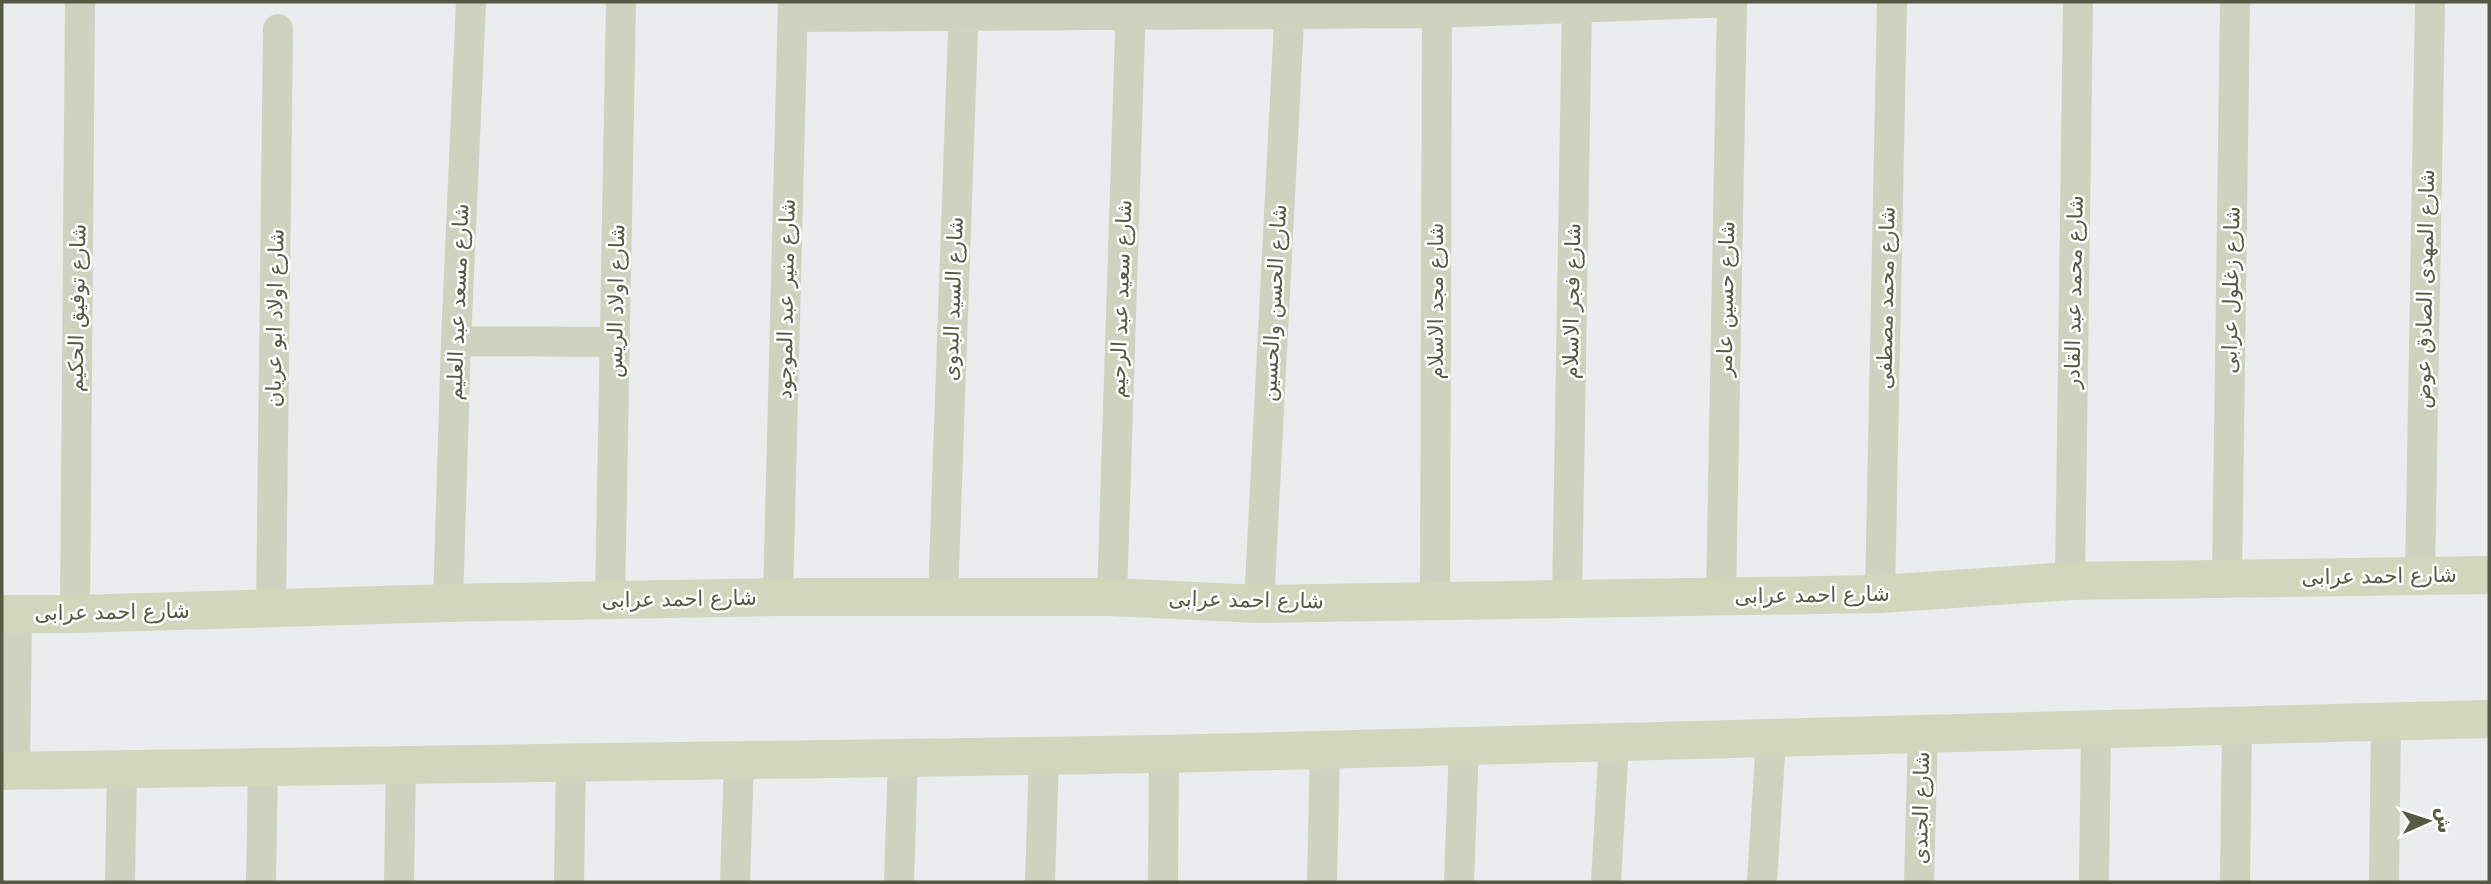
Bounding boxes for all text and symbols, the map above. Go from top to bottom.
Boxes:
street label: شارع المهدى الصادق عوض [2411,169,2439,409]
street label: شارع محمد عبد القادر [2060,195,2088,390]
street label: شارع منير عبد الموجود [772,199,800,399]
street label: شارع سعيد عبد الرحيم [1106,199,1137,399]
street label: شارع مسعد عبد العليم [443,203,474,401]
street label: شارع الحسن والحسين [1257,204,1291,402]
street label: شارع محمد مصطفى [1872,206,1900,390]
street label: شارع زغلول عرابى [2218,206,2244,374]
street label: شارع السيد البدوى [938,216,968,382]
street label: شارع حسين عامر [1713,221,1739,378]
street label: شارع مجد الاسلام [1424,223,1448,379]
street label: شارع فجر الاسلام [1559,223,1585,379]
street label: شارع توفيق الحكيم [64,224,91,392]
street label: شارع اولاد الريس [603,224,629,378]
street label: شارع اولاد ابو عريان [261,229,289,407]
street label: شارع احمد عرابى [2301,563,2457,589]
street label: شارع احمد عرابى [1734,582,1890,608]
street label: شارع احمد عرابى [601,586,757,612]
street label: شارع احمد عرابى [1168,587,1324,613]
street label: شارع احمد عرابى [34,599,190,625]
street label: شارع الجندى [1908,751,1934,865]
north arrow [2393,786,2463,856]
text: ش [2432,806,2457,834]

